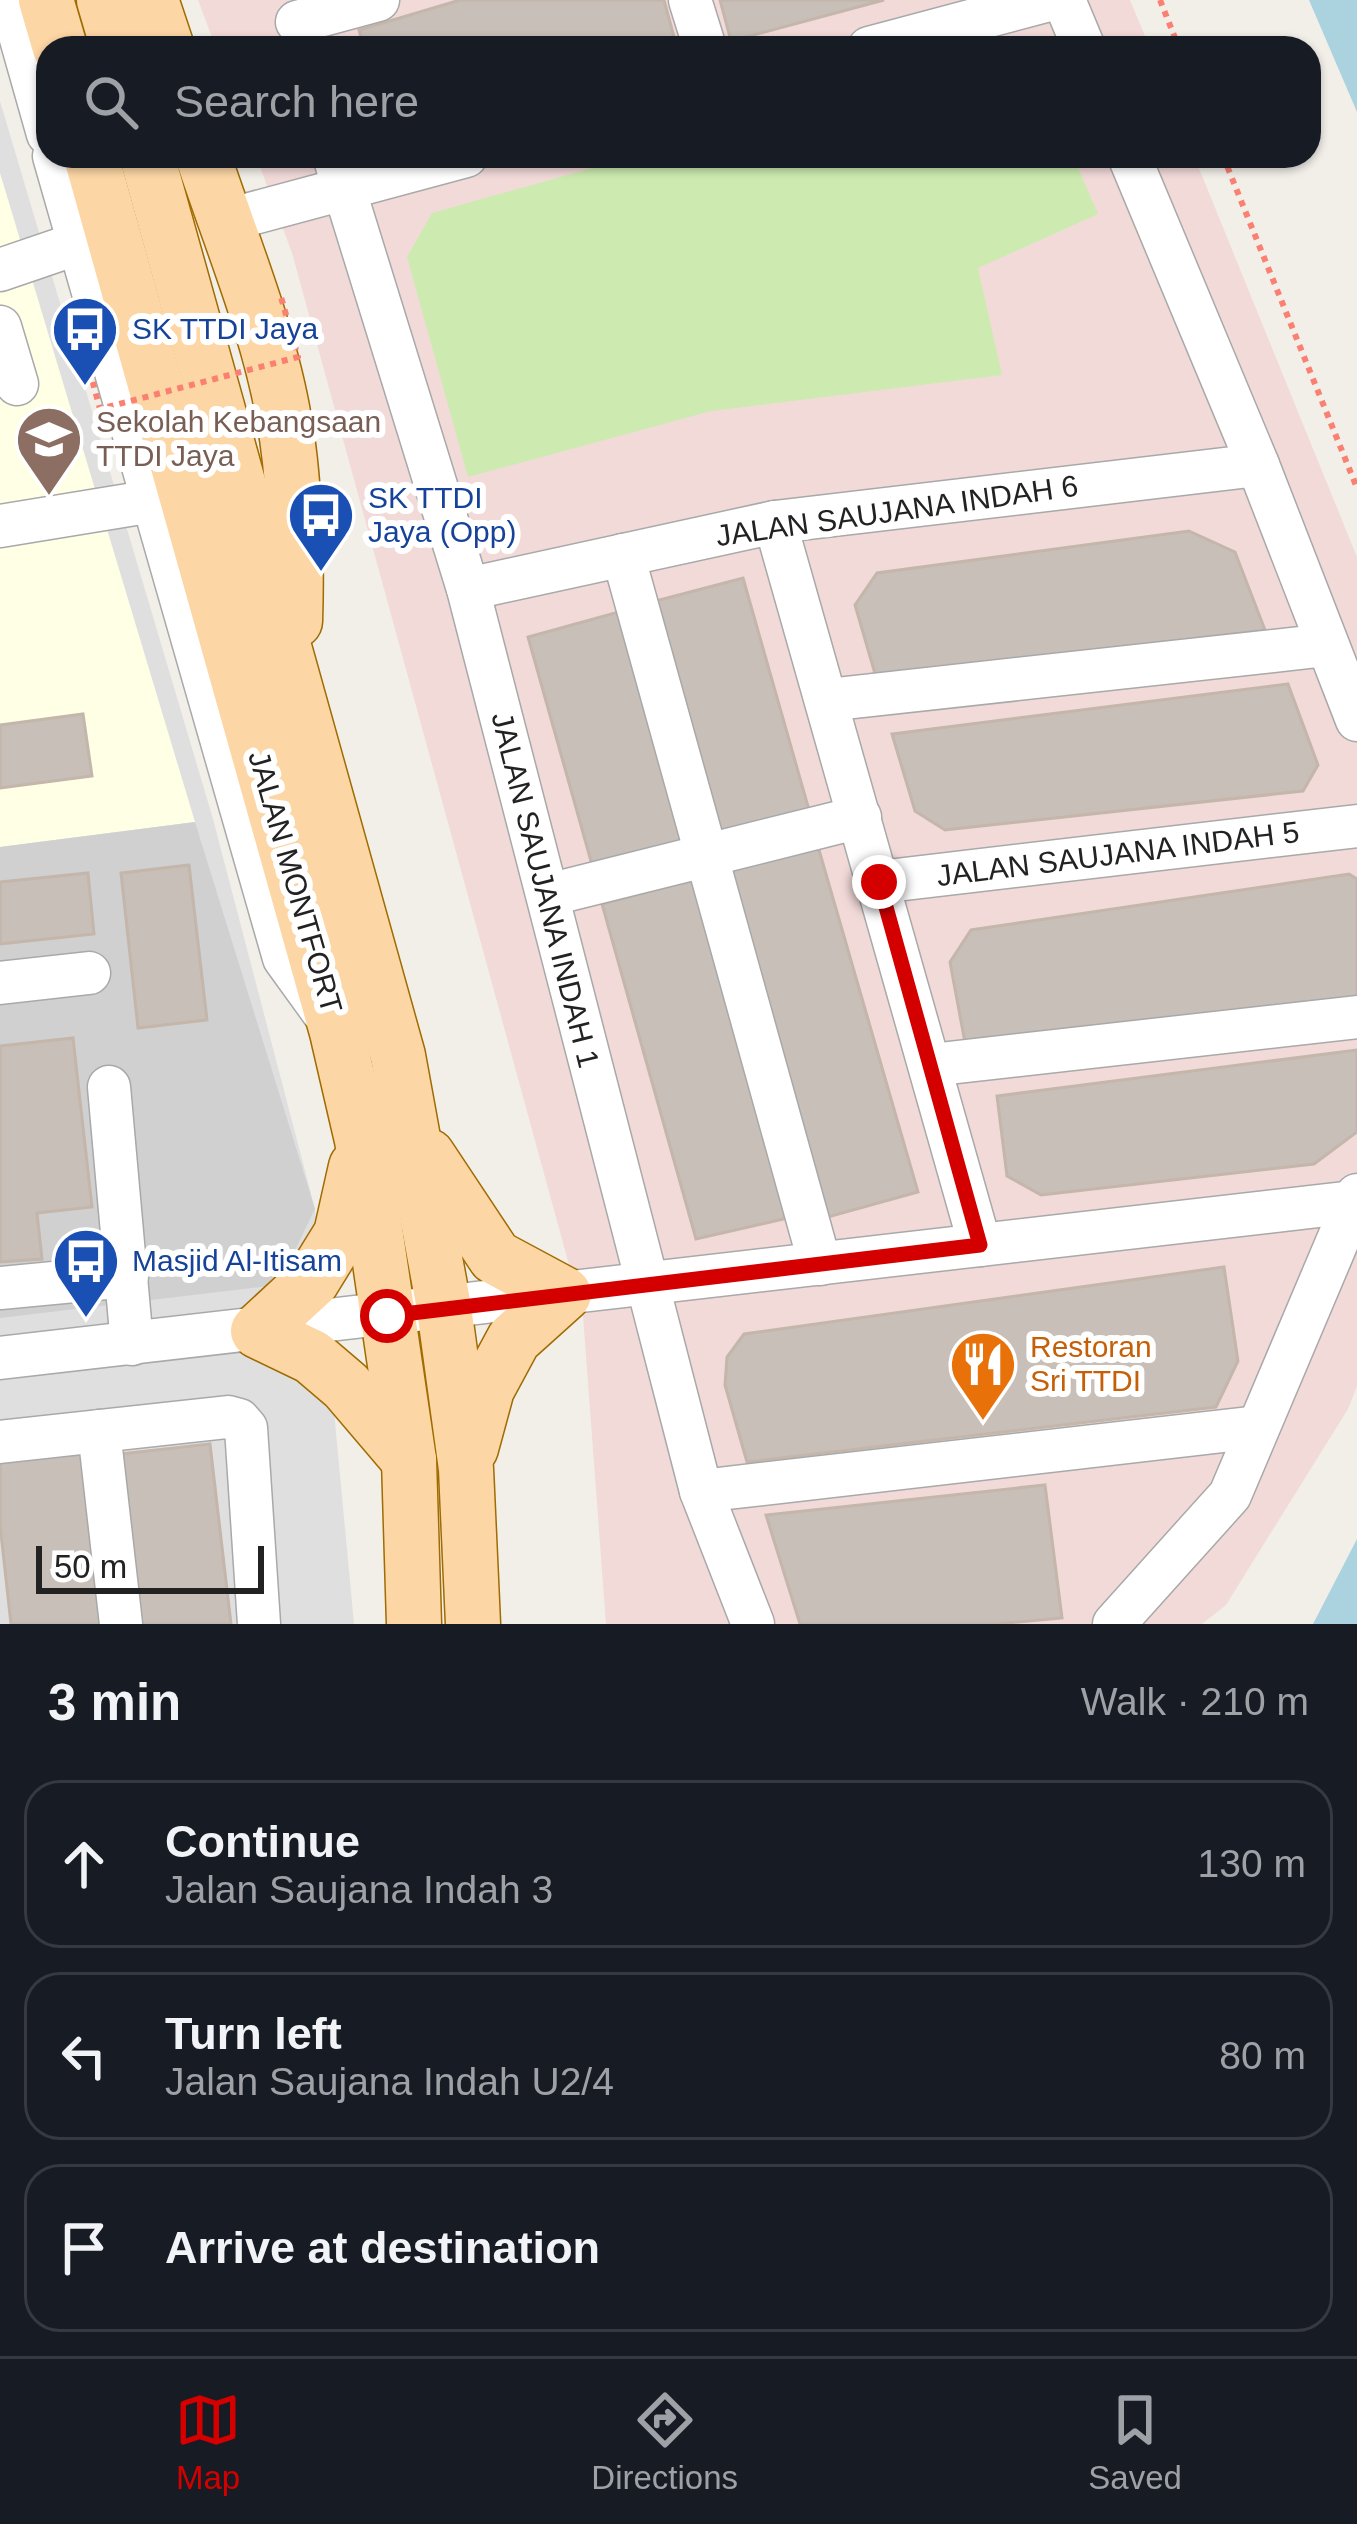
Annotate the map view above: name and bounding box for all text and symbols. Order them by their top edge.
search box [36,36,1321,168]
icon: search [78,69,144,135]
text: Search here [174,76,419,127]
bus stop icon: SK TTDI Jaya [50,294,120,388]
place label: SK TTDI Jaya [132,312,318,345]
school or university icon: Sekolah Kebangsaan TTDI Jaya [14,404,84,498]
place label: Sekolah Kebangsaan TTDI Jaya [96,405,381,472]
street label: JALAN SAUJANA INDAH 6 [714,469,1080,552]
bus stop icon: SK TTDI Jaya (Opp) [286,480,356,574]
place label: SK TTDI Jaya (Opp) [368,481,516,548]
street label: JALAN SAUJANA INDAH 1 [485,709,606,1071]
street label: JALAN MONTFORT [242,747,349,1017]
street label: JALAN SAUJANA INDAH 5 [935,815,1301,892]
route end [852,855,906,909]
bus stop icon: Masjid Al-Itisam [51,1226,121,1320]
place label: Masjid Al-Itisam [132,1244,342,1277]
route start [360,1289,414,1343]
restaurant icon: Restoran Sri TTDI [948,1329,1018,1423]
place label: Restoran Sri TTDI [1030,1330,1152,1397]
scale bar [36,1540,264,1593]
text: 50 m [54,1548,127,1585]
text: 3 min [48,1674,181,1731]
text: Walk · 210 m [1081,1680,1309,1723]
text: Continue [165,1816,360,1867]
icon: ahead [51,1831,117,1897]
text: 130 m [1198,1842,1306,1885]
text: Jalan Saujana Indah 3 [165,1868,553,1911]
text: Turn left [165,2008,342,2059]
icon: left [51,2023,117,2089]
text: 80 m [1219,2034,1306,2077]
text: Jalan Saujana Indah U2/4 [165,2060,614,2103]
icon: arrive [51,2215,117,2281]
text: Arrive at destination [165,2222,600,2273]
tab: Map [175,2387,241,2497]
tab: Directions [591,2387,738,2497]
tab: Saved [1088,2387,1182,2497]

